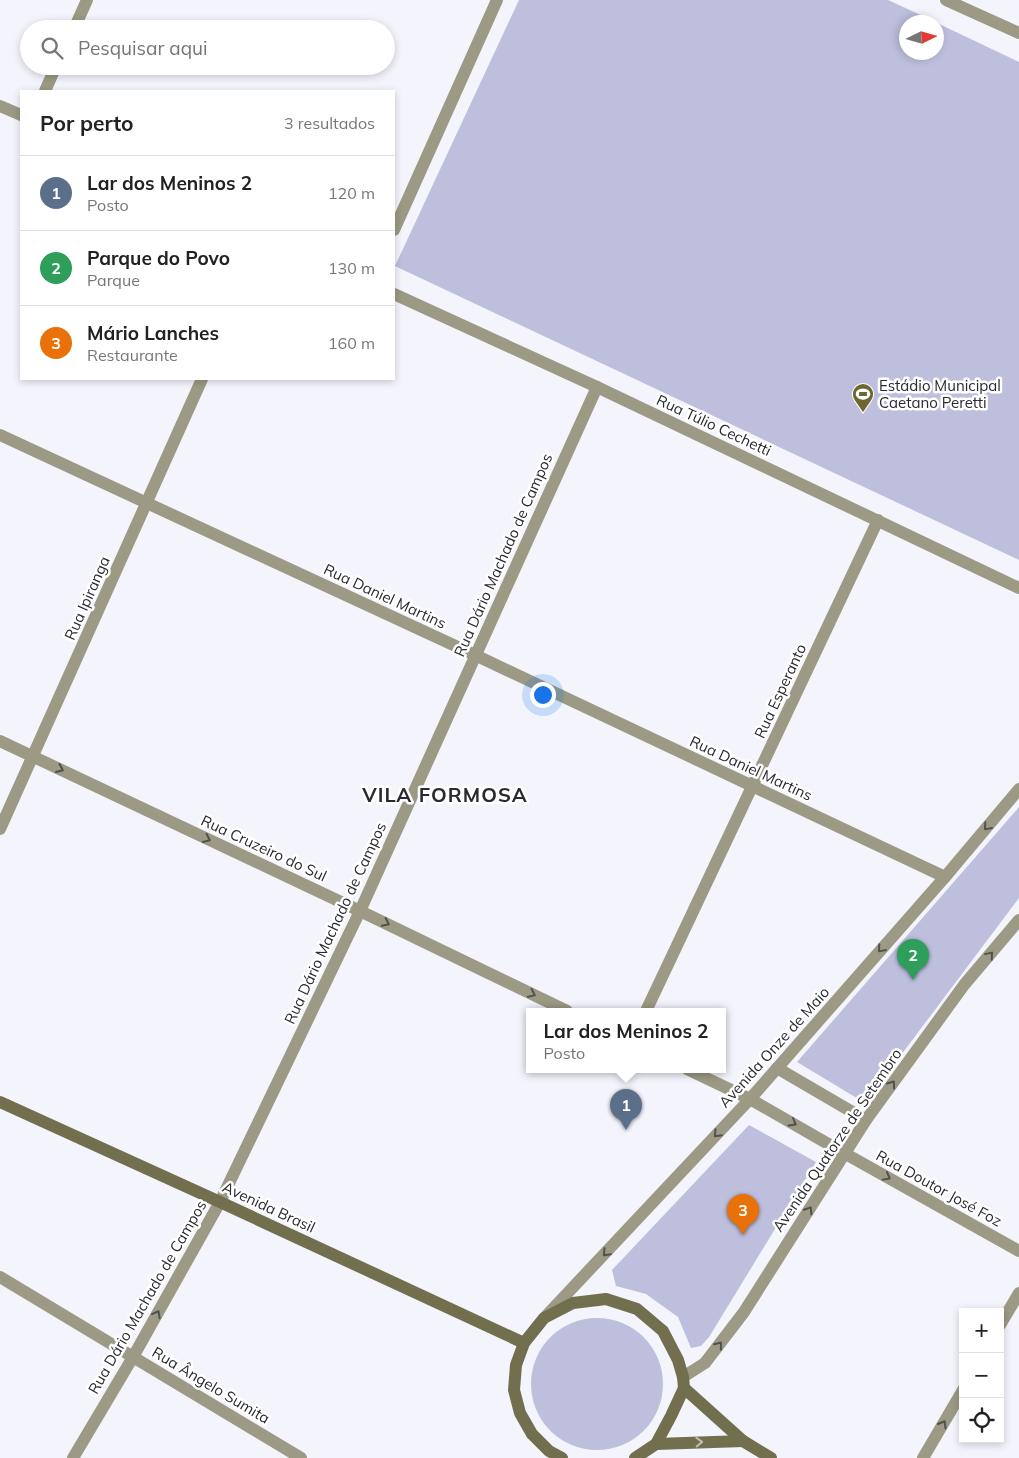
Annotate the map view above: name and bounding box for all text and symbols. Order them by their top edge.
north arrow [899,15,944,60]
search box [20,20,395,75]
icon: search [38,34,66,62]
text: Pesquisar aqui [78,36,208,60]
text: Por perto [40,110,134,136]
text: 3 resultados [284,113,375,133]
text: Lar dos Meninos 2 [87,171,252,195]
text: 1 [51,183,61,203]
text: 120 m [328,183,375,203]
text: Posto [87,195,129,215]
text: Parque do Povo [87,246,230,270]
text: 2 [51,258,61,278]
text: 130 m [328,258,375,278]
text: Parque [87,270,140,290]
text: Mário Lanches [87,321,219,345]
text: 3 [51,333,61,353]
text: 160 m [328,333,375,353]
text: Restaurante [87,345,178,365]
place label: Estádio Municipal Caetano Peretti [879,376,1001,412]
sports icon: Estádio Municipal Caetano Peretti [851,382,875,413]
street label: Rua Túlio Cechetti [654,390,774,460]
street label: Rua Dário Machado de Campos [449,450,557,660]
street label: Rua Ipiranga [60,553,114,643]
street label: Rua Daniel Martins [321,559,449,633]
street label: Rua Esperanto [750,641,810,741]
your location [530,682,556,708]
street label: Rua Daniel Martins [687,731,815,805]
one-way arrow [55,763,64,774]
district label: VILA FORMOSA [361,782,528,807]
street label: Rua Cruzeiro do Sul [198,811,330,885]
street label: Rua Dário Machado de Campos [280,819,390,1027]
one-way arrow [984,821,993,830]
one-way arrow [202,832,211,843]
one-way arrow [380,917,389,927]
pin: 2 [897,939,929,980]
one-way arrow [878,944,887,953]
one-way arrow [984,951,993,960]
street label: Avenida Onze de Maio [715,983,833,1111]
one-way arrow [527,988,536,998]
popup [526,1008,726,1073]
text: Lar dos Meninos 2 [543,1019,709,1043]
text: Posto [543,1043,585,1063]
street label: Avenida Quatorze de Setembro [768,1045,906,1235]
one-way arrow [886,1080,895,1090]
pin: 1 [610,1089,642,1130]
one-way arrow [787,1117,796,1127]
one-way arrow [714,1129,723,1138]
street label: Rua Doutor José Foz [873,1146,1005,1231]
one-way arrow [881,1171,890,1181]
street label: Avenida Brasil [220,1177,318,1237]
pin: 3 [727,1194,759,1235]
street label: Rua Dário Machado de Campos [84,1197,210,1397]
one-way arrow [802,1206,812,1215]
one-way arrow [603,1247,612,1256]
map controls [959,1308,1004,1443]
button: + [959,1308,1004,1353]
one-way arrow [151,1311,161,1320]
street label: Rua Ângelo Sumita [149,1342,273,1428]
one-way arrow [713,1342,721,1351]
button: − [959,1353,1004,1398]
button: locate [959,1398,1004,1443]
one-way arrow [937,1420,947,1429]
one-way arrow [696,1437,704,1447]

